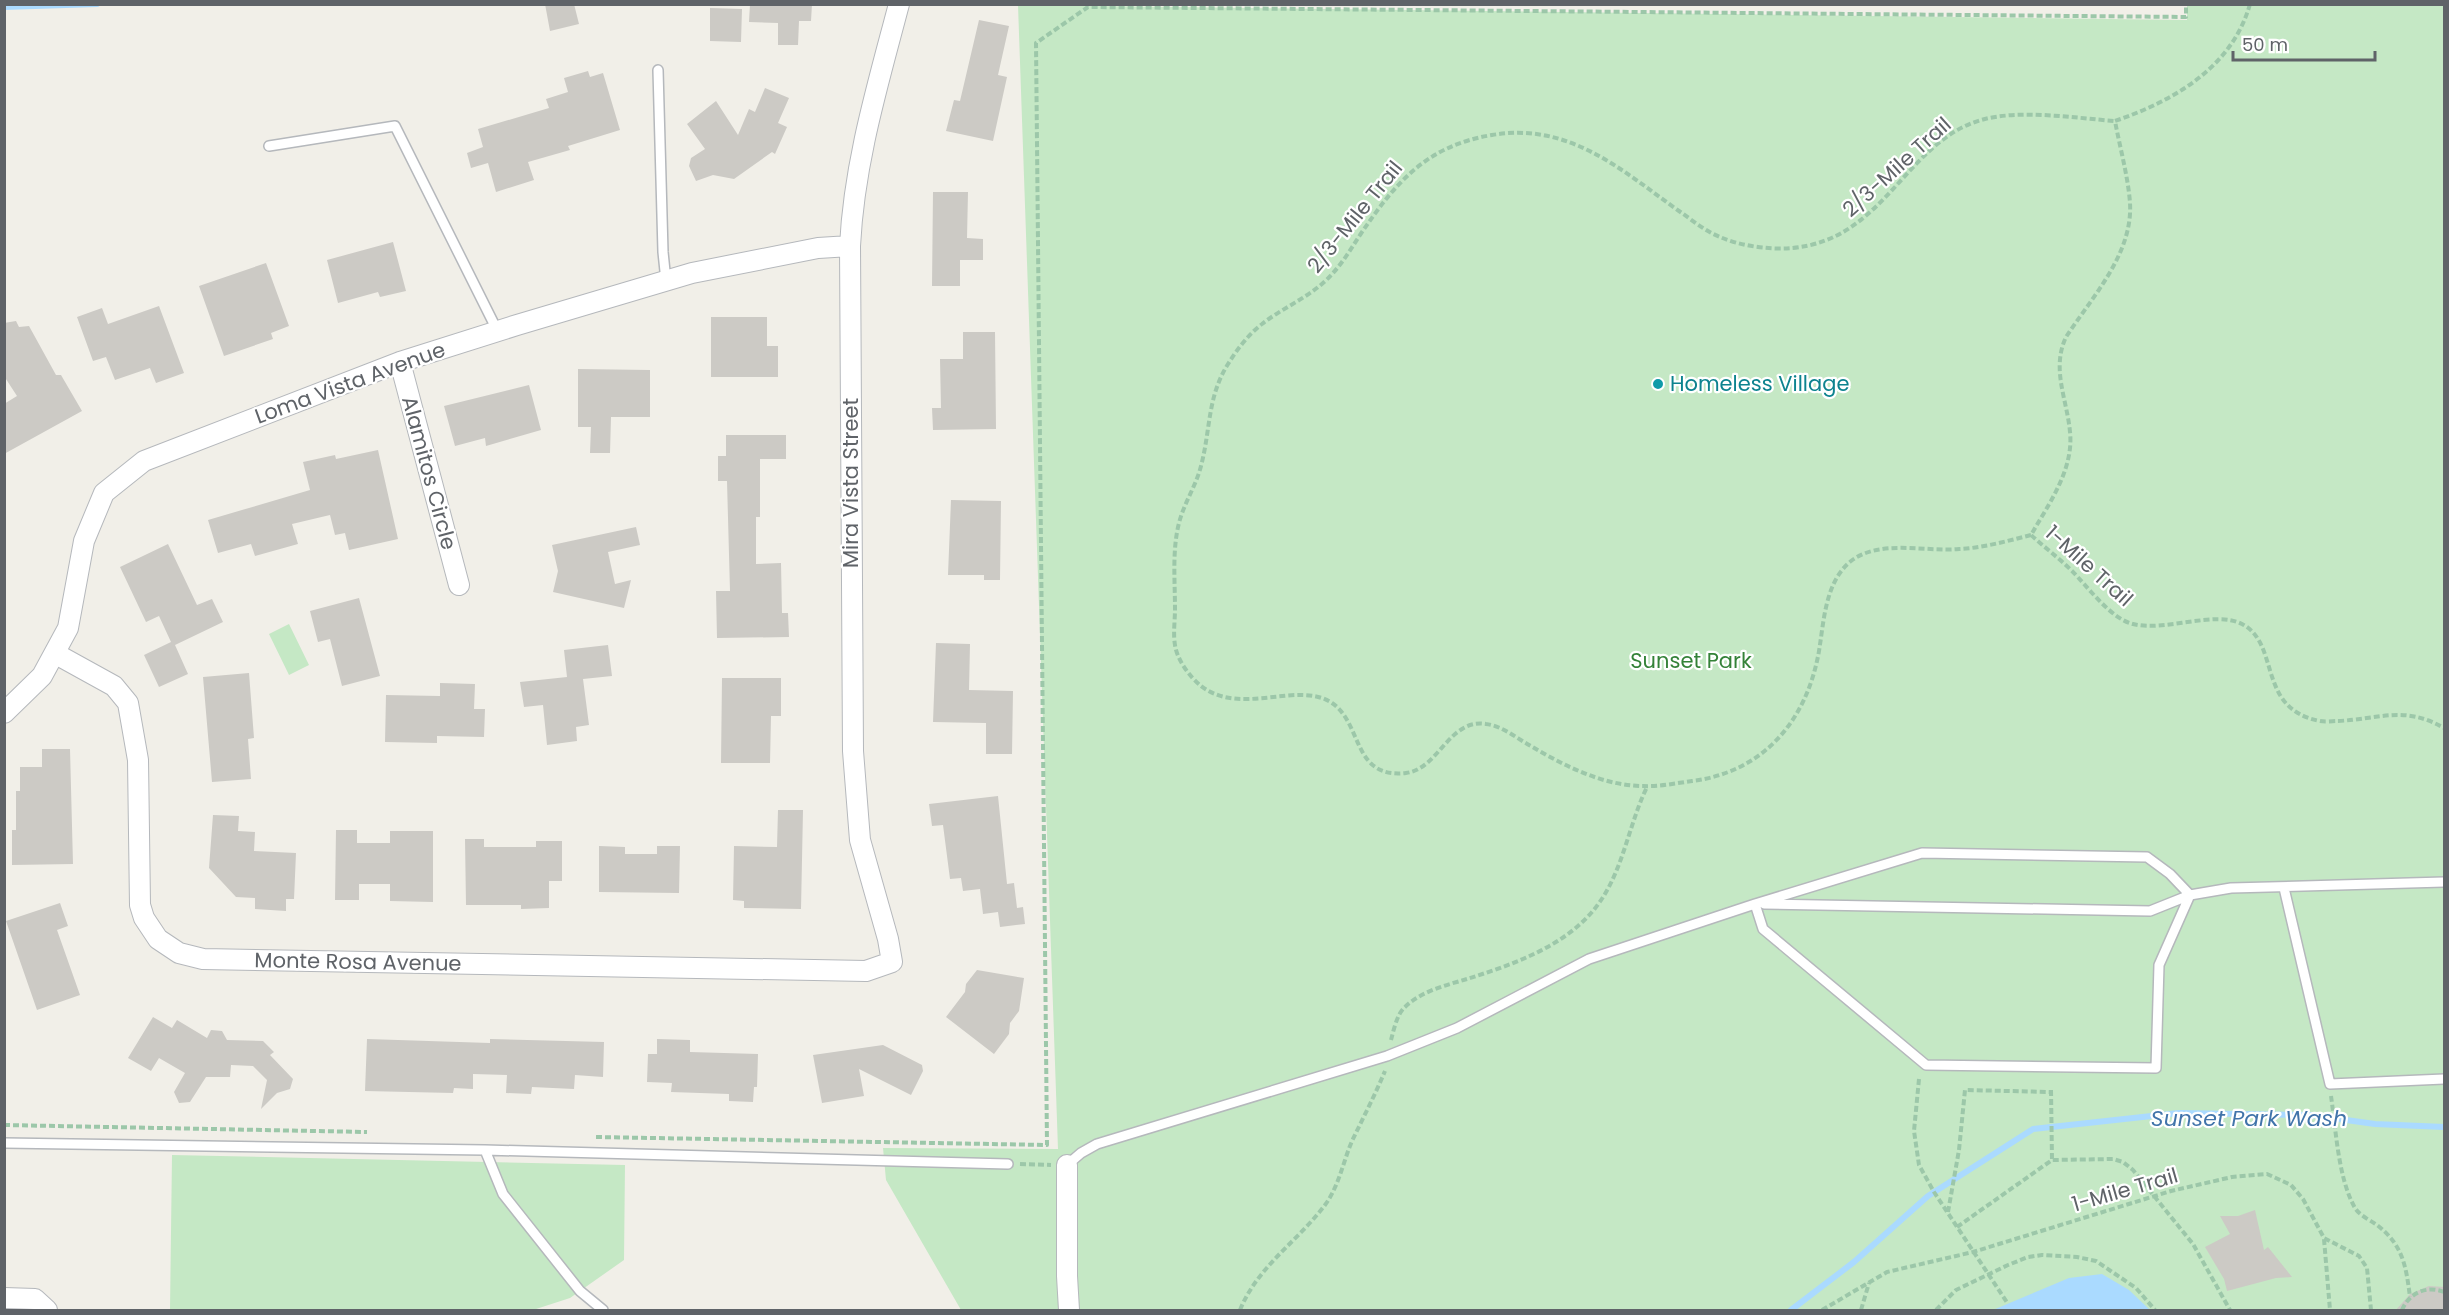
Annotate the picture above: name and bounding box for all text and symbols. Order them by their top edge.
scale bar [2233,24,2376,62]
text: 50 m [2242,32,2288,57]
street label: 2/3-Mile Trail [1836,110,1957,223]
street label: 2/3-Mile Trail [1300,154,1409,279]
street label: Loma Vista Avenue [251,335,449,430]
place label: Homeless Village [1670,369,1849,398]
marker: Homeless Village [1651,377,1665,391]
street label: Alamitos Circle [395,393,464,553]
street label: Mira Vista Street [836,398,865,568]
street label: 1-Mile Trail [2039,518,2140,613]
park label: Sunset Park [1630,646,1752,675]
street label: Monte Rosa Avenue [254,945,462,978]
water label: Sunset Park Wash [2151,1103,2347,1134]
street label: 1-Mile Trail [2068,1161,2181,1218]

